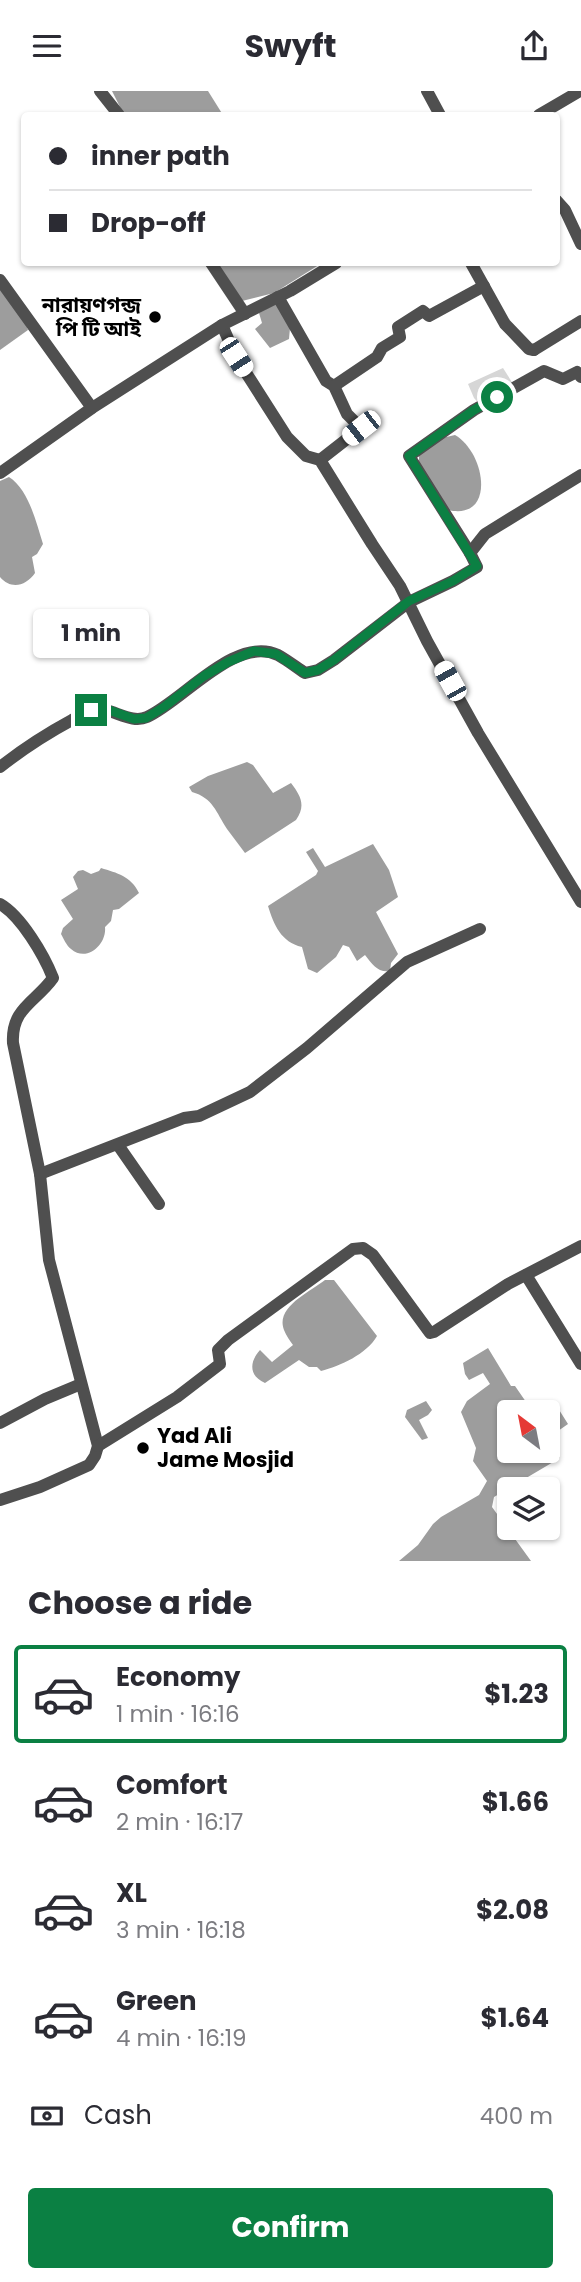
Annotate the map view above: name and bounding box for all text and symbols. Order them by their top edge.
text: Swyft [244,23,337,68]
icon: menu [28,27,66,65]
icon: share [515,27,553,65]
text: inner path [91,138,230,174]
text: Drop-off [91,205,206,241]
place label: নারায়ণগন্জ পি টি আই [41,290,141,343]
marker: নারায়ণগন্জ পি টি আই [147,309,163,325]
car [216,334,257,380]
route start [481,381,513,413]
car [338,407,385,449]
callout: 1 min [33,609,149,657]
text: 1 min [61,617,121,649]
car [431,658,470,704]
route end [75,694,107,726]
north arrow [497,1400,560,1463]
map controls [497,1400,560,1540]
place label: Yad Ali Jame Mosjid [157,1421,294,1474]
marker: Yad Ali Jame Mosjid [135,1440,151,1456]
button: layers [497,1477,560,1540]
text: Choose a ride [28,1580,252,1625]
text: Economy [116,1659,240,1695]
icon: car [32,1663,95,1726]
text: $1.23 [484,1676,549,1712]
text: 1 min · 16:16 [116,1698,240,1730]
text: Comfort [116,1767,228,1803]
icon: car [32,1771,95,1834]
text: $1.66 [482,1784,549,1820]
text: 2 min · 16:17 [116,1806,243,1838]
text: XL [116,1875,147,1911]
icon: car [32,1879,95,1942]
text: $2.08 [476,1892,549,1928]
text: 3 min · 16:18 [116,1914,246,1946]
text: Green [116,1983,197,2019]
icon: car [32,1987,95,2050]
text: $1.64 [481,2000,549,2036]
text: 4 min · 16:19 [116,2022,247,2054]
icon: cash [28,2097,66,2135]
text: Cash [84,2097,152,2133]
text: 400 m [480,2100,553,2132]
button: Confirm [28,2188,553,2268]

